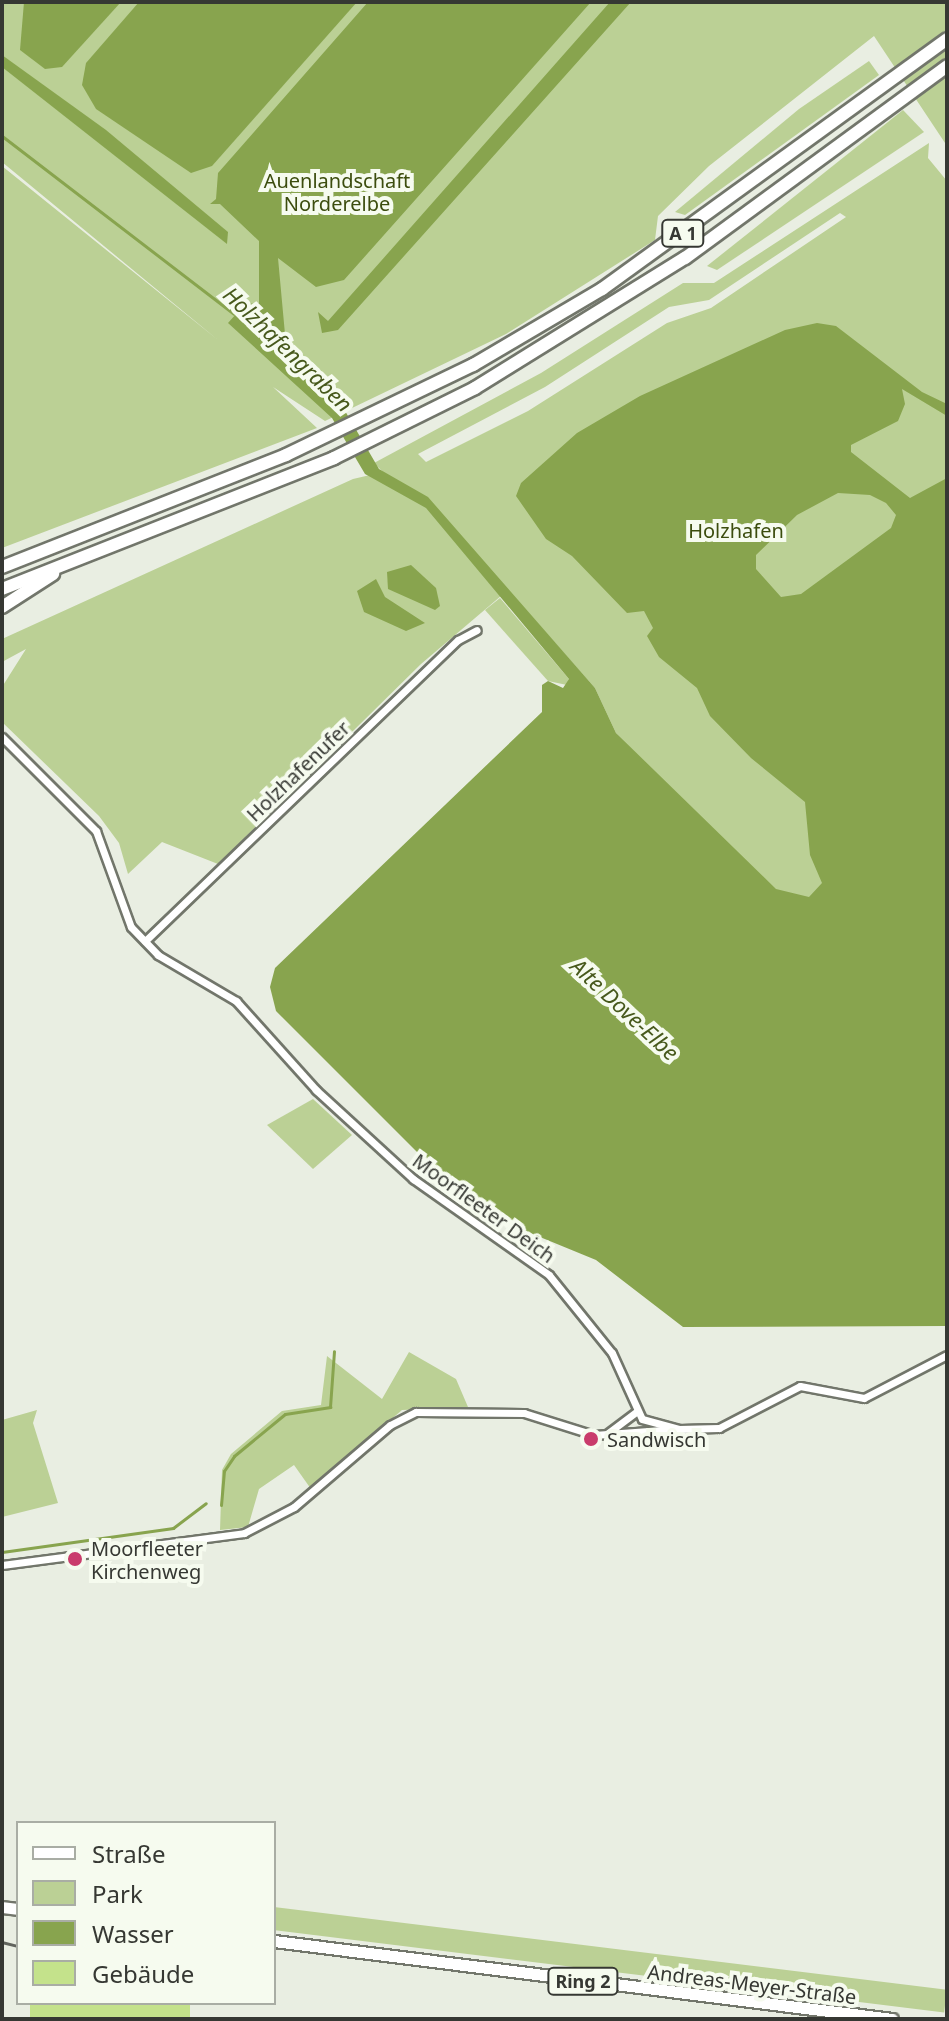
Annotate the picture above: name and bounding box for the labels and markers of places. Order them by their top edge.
place label: Sandwisch [607,1427,706,1451]
marker: Sandwisch [582,1430,600,1448]
place label: Moorfleeter Kirchenweg [91,1536,203,1583]
marker: Moorfleeter Kirchenweg [66,1550,84,1568]

